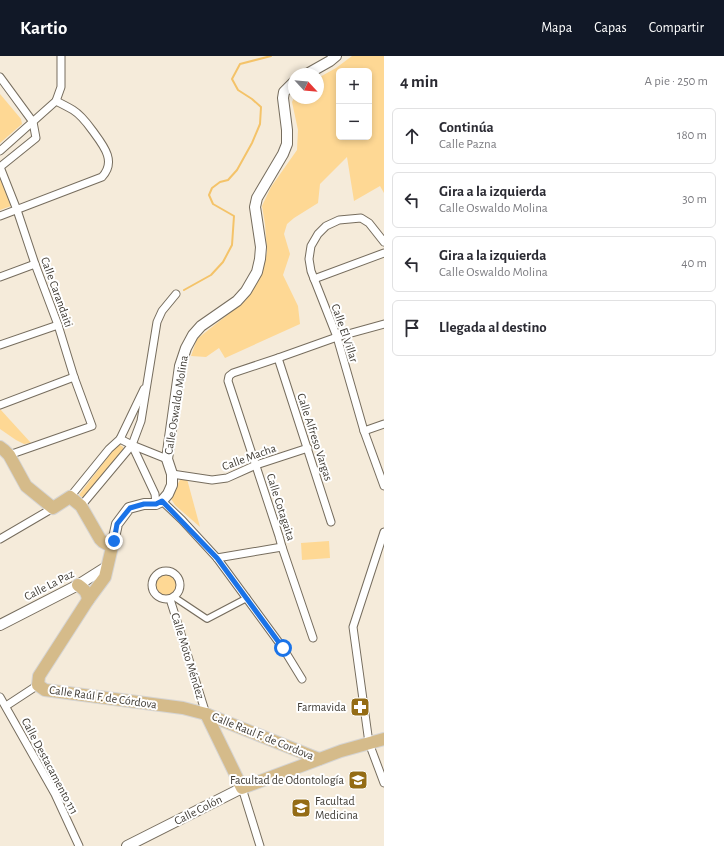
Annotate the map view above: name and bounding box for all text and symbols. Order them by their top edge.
text: Kartio [20,19,67,38]
text: Mapa [541,21,572,35]
text: Capas [594,21,627,35]
text: Compartir [649,21,704,35]
north arrow [288,68,324,104]
map controls [336,68,372,140]
button: + [336,68,372,104]
text: 4 min [400,73,438,90]
text: A pie · 250 m [645,75,708,88]
button: − [336,104,372,140]
text: Continúa [439,120,494,135]
icon: ahead [401,125,423,147]
text: 180 m [677,129,707,142]
text: Calle Pazna [439,138,497,151]
text: Gira a la izquierda [439,184,546,199]
icon: left [401,189,423,211]
text: 30 m [682,193,707,206]
text: Calle Oswaldo Molina [439,202,548,215]
text: Gira a la izquierda [439,248,546,263]
icon: left [401,253,423,275]
street label: Calle Carandaiti [39,255,75,329]
text: 40 m [681,257,707,270]
text: Calle Oswaldo Molina [439,266,548,279]
street label: Calle El Villar [329,302,361,364]
icon: arrive [401,317,423,339]
text: Llegada al destino [439,320,547,335]
street label: Calle Oswaldo Molina [162,354,190,456]
street label: Calle Alfreso Vargas [295,392,335,482]
street label: Calle Macha [220,442,278,472]
street label: Calle Cotagaita [264,472,298,543]
route end [105,532,123,550]
street label: Calle La Paz [22,567,76,603]
street label: Calle Moto Méndez [169,611,207,701]
route start [274,639,292,657]
street label: Calle Raúl F. de Córdova [48,683,158,711]
pharmacy icon: Farmavida [349,696,371,718]
place label: Farmavida [297,701,346,713]
street label: Calle Raul F. de Cordova [210,710,316,762]
street label: Calle Destacamento 111 [19,716,81,816]
school or university icon: Facultad de Odontología [347,769,369,791]
place label: Facultad de Odontología [230,774,344,786]
street label: Calle Colón [172,793,224,827]
place label: Facultad Medicina [315,795,359,821]
school or university icon: Facultad Medicina [290,797,312,819]

